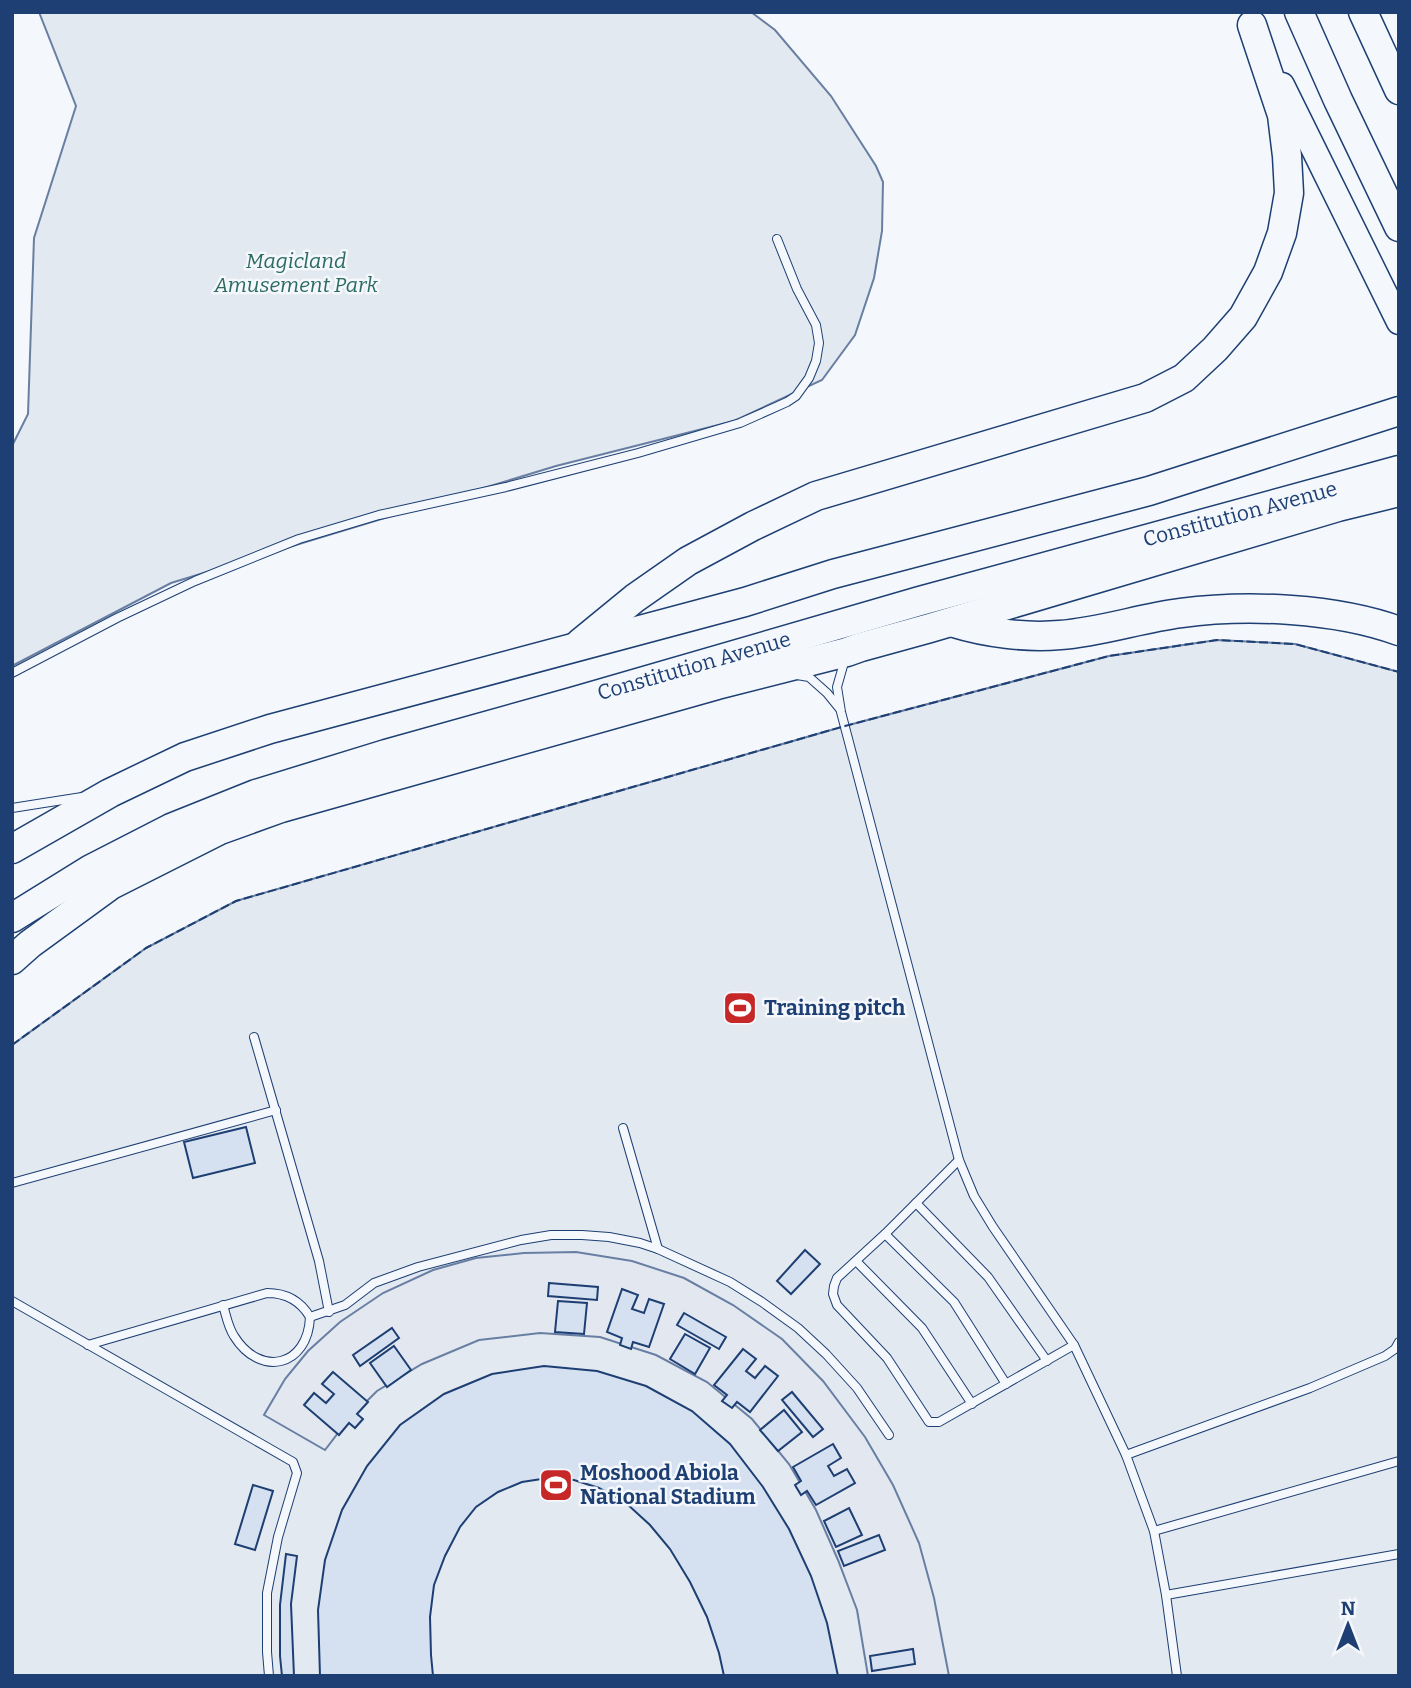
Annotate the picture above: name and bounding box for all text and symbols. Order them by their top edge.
park label: Magicland Amusement Park [213,248,378,298]
street label: Constitution Avenue [1140,476,1340,552]
street label: Constitution Avenue [594,626,794,706]
sports icon: Training pitch [721,989,759,1027]
place label: Training pitch [764,995,906,1021]
place label: Moshood Abiola National Stadium [580,1460,755,1510]
sports icon: Moshood Abiola National Stadium [537,1466,575,1504]
north arrow [1313,1590,1383,1660]
text: N [1341,1597,1356,1620]

